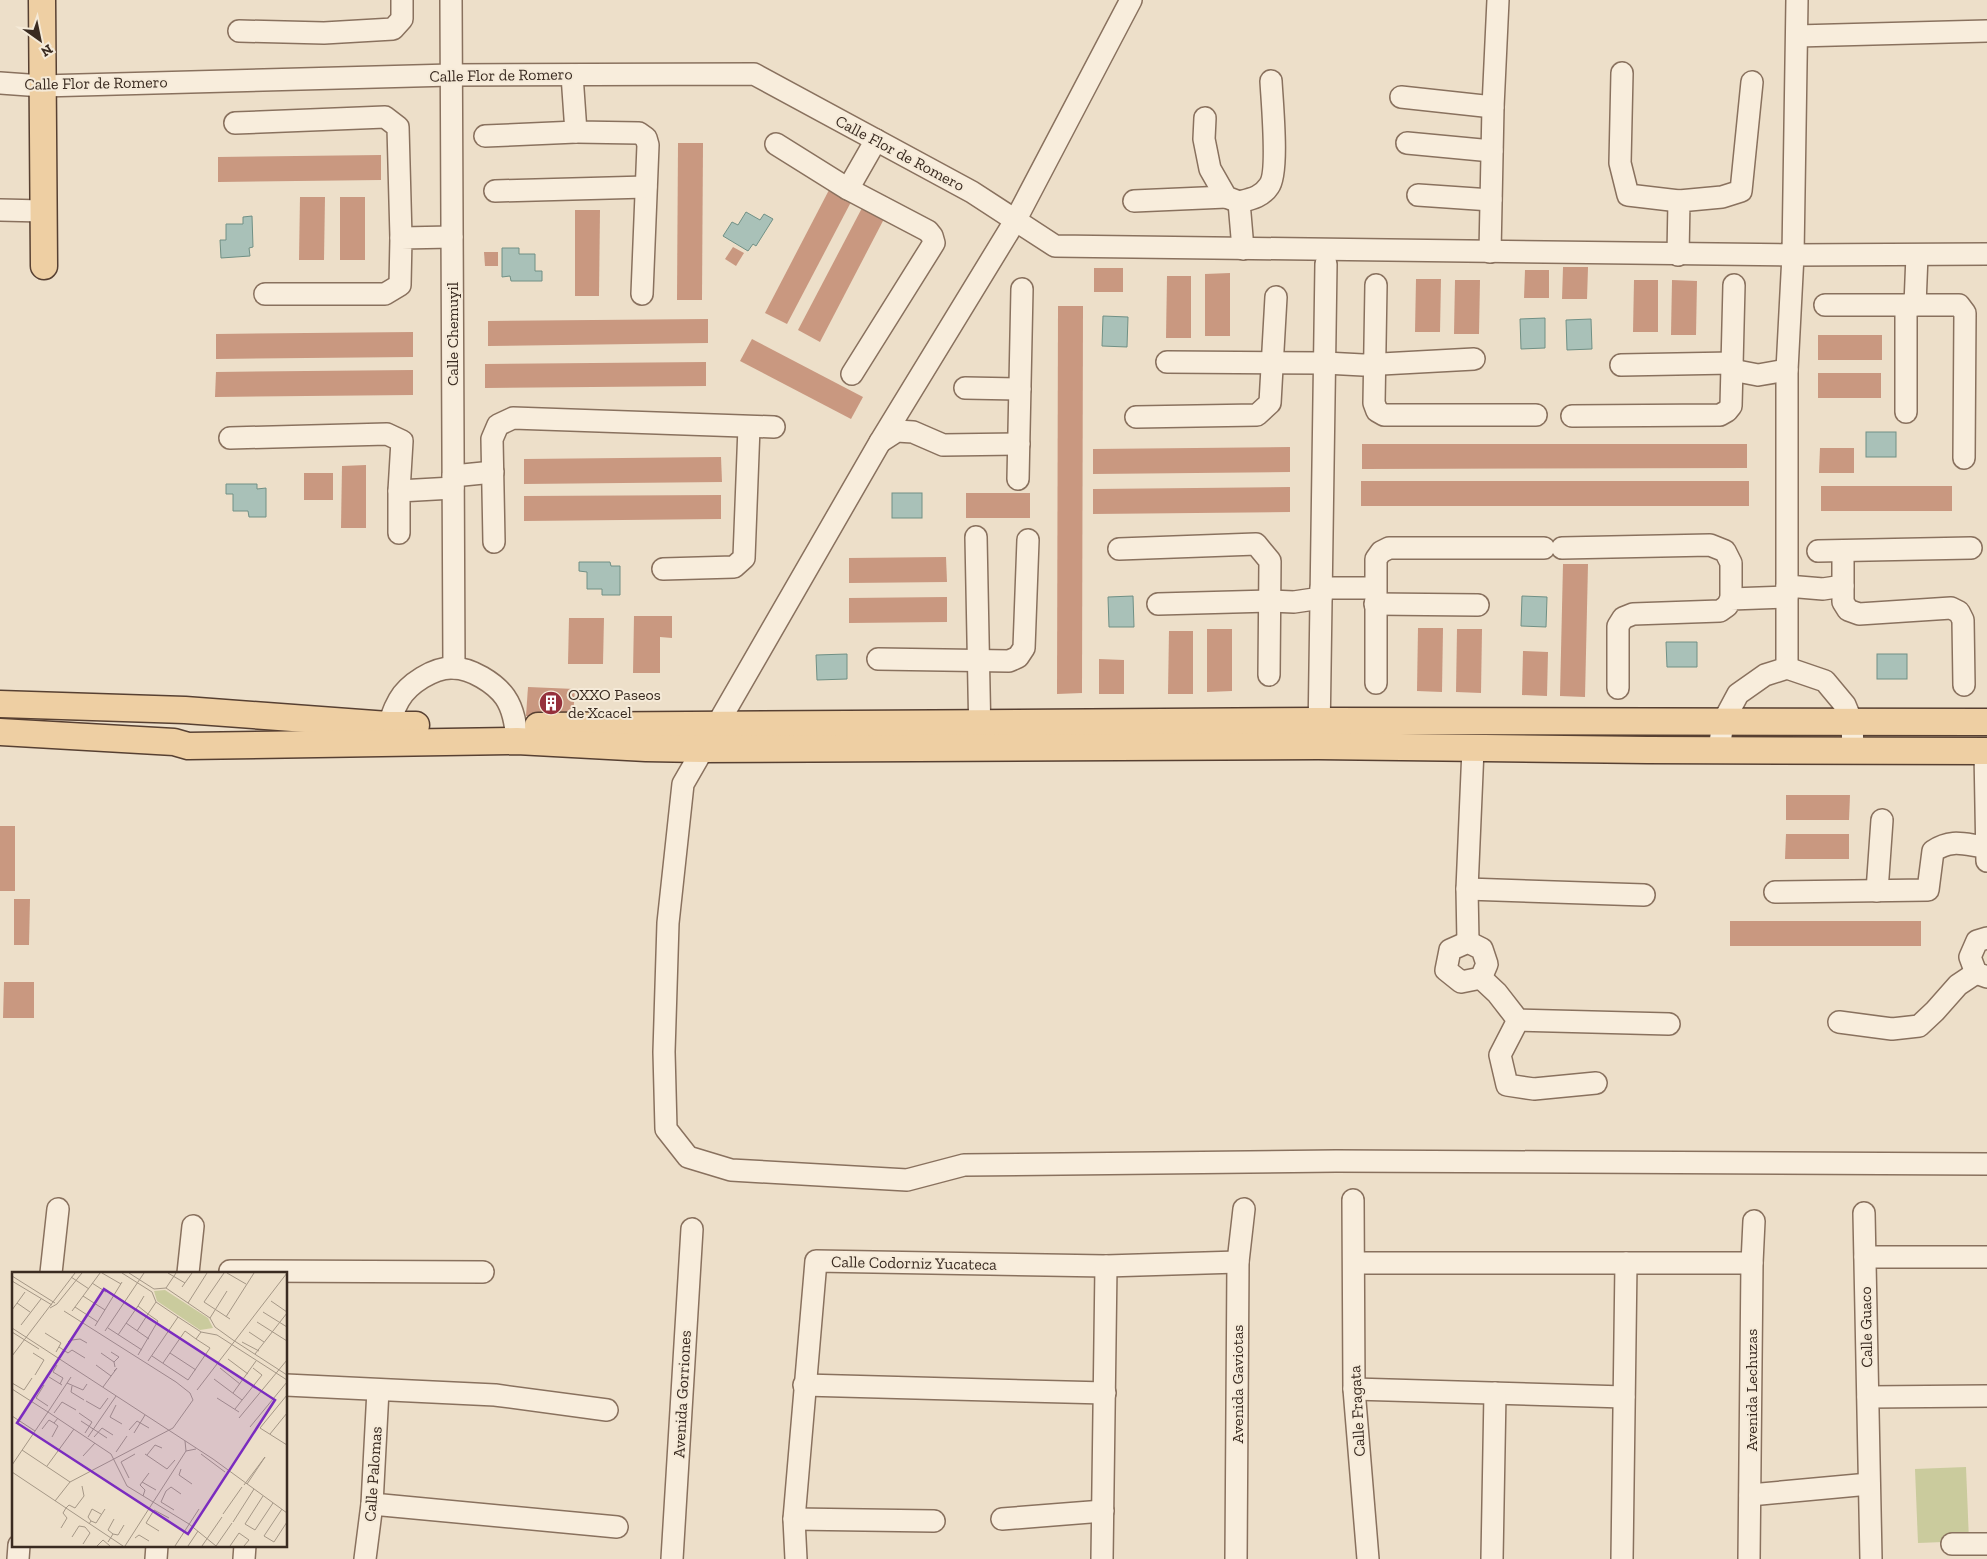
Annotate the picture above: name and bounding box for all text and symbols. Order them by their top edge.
north arrow [15,15,65,65]
text: N [37,40,56,61]
street label: Calle Flor de Romero [429,64,573,86]
street label: Calle Flor de Romero [24,72,168,94]
street label: Calle Flor de Romero [832,111,968,195]
street label: Calle Chemuyil [443,282,462,386]
place label: OXXO Paseos de Xcacel [568,685,661,722]
building icon: OXXO Paseos de Xcacel [538,690,564,716]
street label: Calle Codorniz Yucateca [831,1252,997,1274]
inset map [12,1272,288,1546]
street label: Calle Guaco [1856,1286,1876,1368]
street label: Avenida Gaviotas [1228,1325,1247,1443]
street label: Avenida Lechuzas [1742,1329,1761,1451]
street label: Avenida Gorriones [669,1330,695,1458]
street label: Calle Fragata [1345,1365,1369,1457]
street label: Calle Palomas [360,1426,386,1522]

